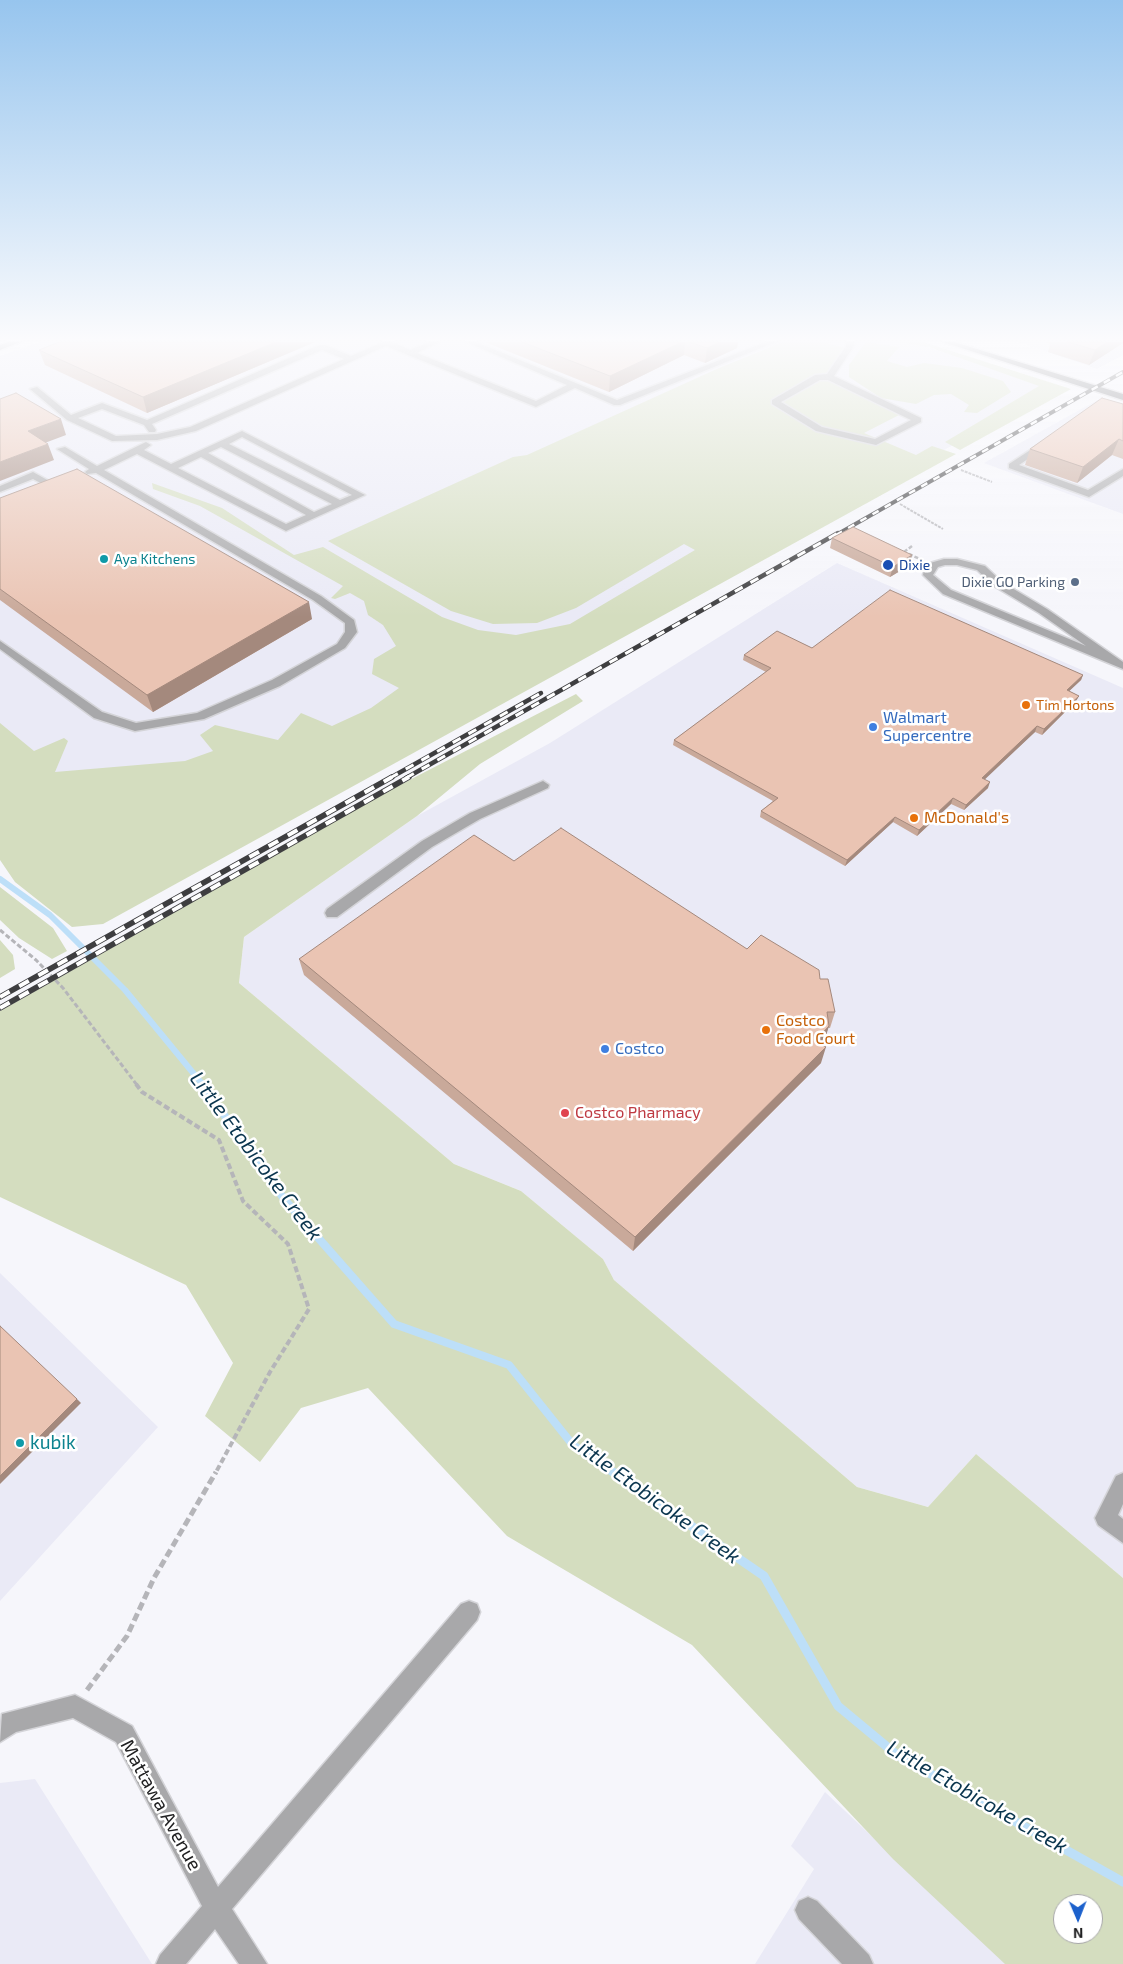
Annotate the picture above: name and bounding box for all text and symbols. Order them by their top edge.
place label: Aya Kitchens [114,551,195,567]
marker: Aya Kitchens [98,553,110,565]
place label: Dixie [899,557,930,573]
marker: Dixie [881,558,895,572]
place label: Dixie GO Parking [961,574,1065,590]
marker: Dixie GO Parking [1069,576,1081,588]
place label: Tim Hortons [1036,697,1114,713]
marker: Tim Hortons [1020,699,1032,711]
place label: Walmart Supercentre [883,708,972,746]
marker: Walmart Supercentre [867,721,879,733]
place label: McDonald's [924,808,1009,828]
marker: McDonald's [908,812,920,824]
place label: Costco Food Court [776,1011,855,1049]
marker: Costco Food Court [760,1024,772,1036]
place label: Costco [615,1039,664,1059]
marker: Costco [599,1043,611,1055]
water label: Little Etobicoke Creek [184,1067,328,1245]
place label: Costco Pharmacy [575,1103,701,1123]
marker: Costco Pharmacy [559,1107,571,1119]
water label: Little Etobicoke Creek [565,1429,745,1569]
place label: kubik [30,1432,76,1454]
marker: kubik [14,1437,26,1449]
water label: Little Etobicoke Creek [882,1735,1072,1859]
street label: Mattawa Avenue [116,1736,206,1874]
north arrow [1053,1894,1103,1944]
text: N [1073,1925,1083,1942]

